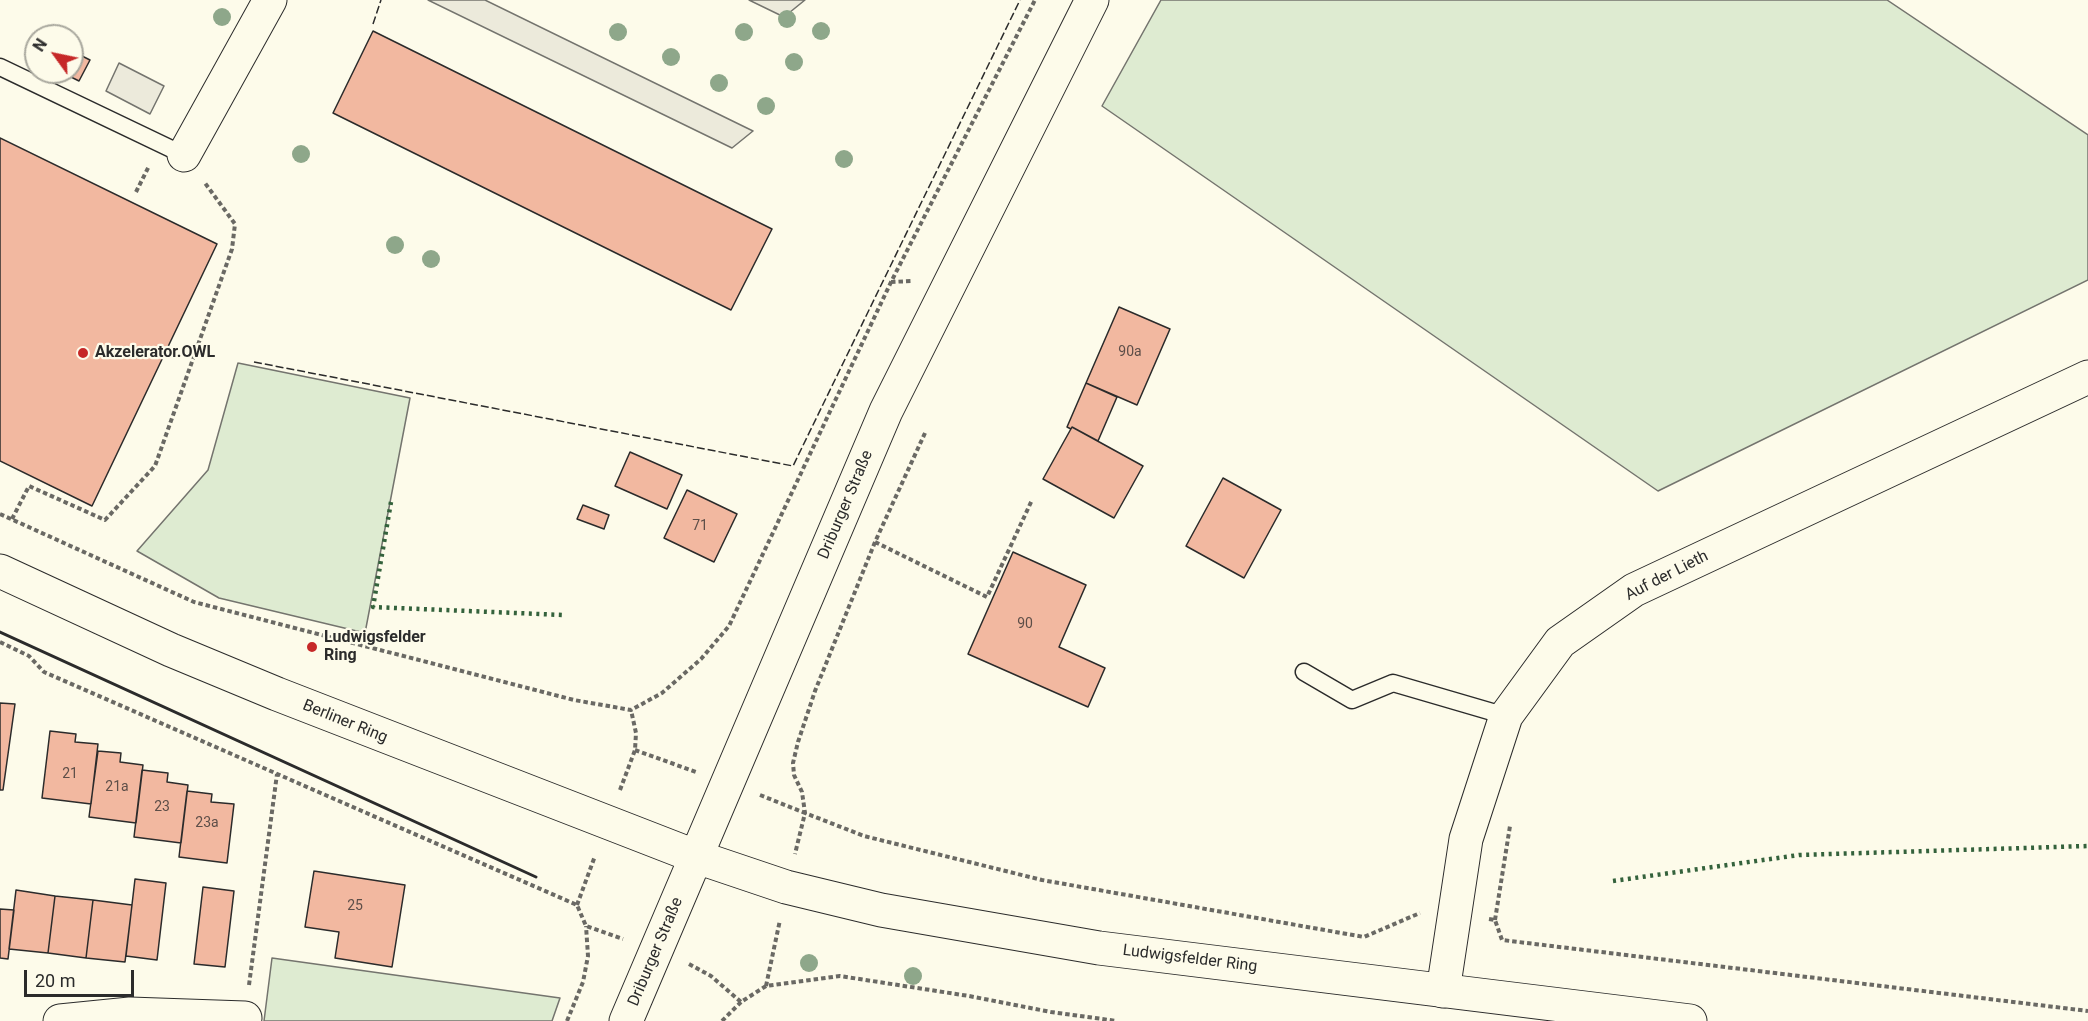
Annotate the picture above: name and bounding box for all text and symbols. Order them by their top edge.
north arrow [24,24,84,84]
text: N [29,35,51,55]
place label: Akzelerator.OWL [95,343,215,363]
house number: 90a [1118,344,1142,360]
marker: Akzelerator.OWL [76,346,90,360]
street label: Driburger Straße [814,448,878,562]
house number: 71 [692,518,708,534]
street label: Auf der Lieth [1622,547,1712,605]
house number: 90 [1017,616,1033,632]
place label: Ludwigsfelder Ring [324,628,426,666]
marker: Ludwigsfelder Ring [305,640,319,654]
street label: Berliner Ring [300,696,390,748]
house number: 21 [62,766,78,782]
house number: 21a [105,779,129,795]
house number: 23 [154,799,170,815]
house number: 23a [195,815,219,831]
street label: Driburger Straße [624,895,688,1009]
house number: 25 [347,898,363,914]
street label: Ludwigsfelder Ring [1122,941,1258,977]
scale bar [27,958,136,996]
text: 20 m [35,970,75,991]

